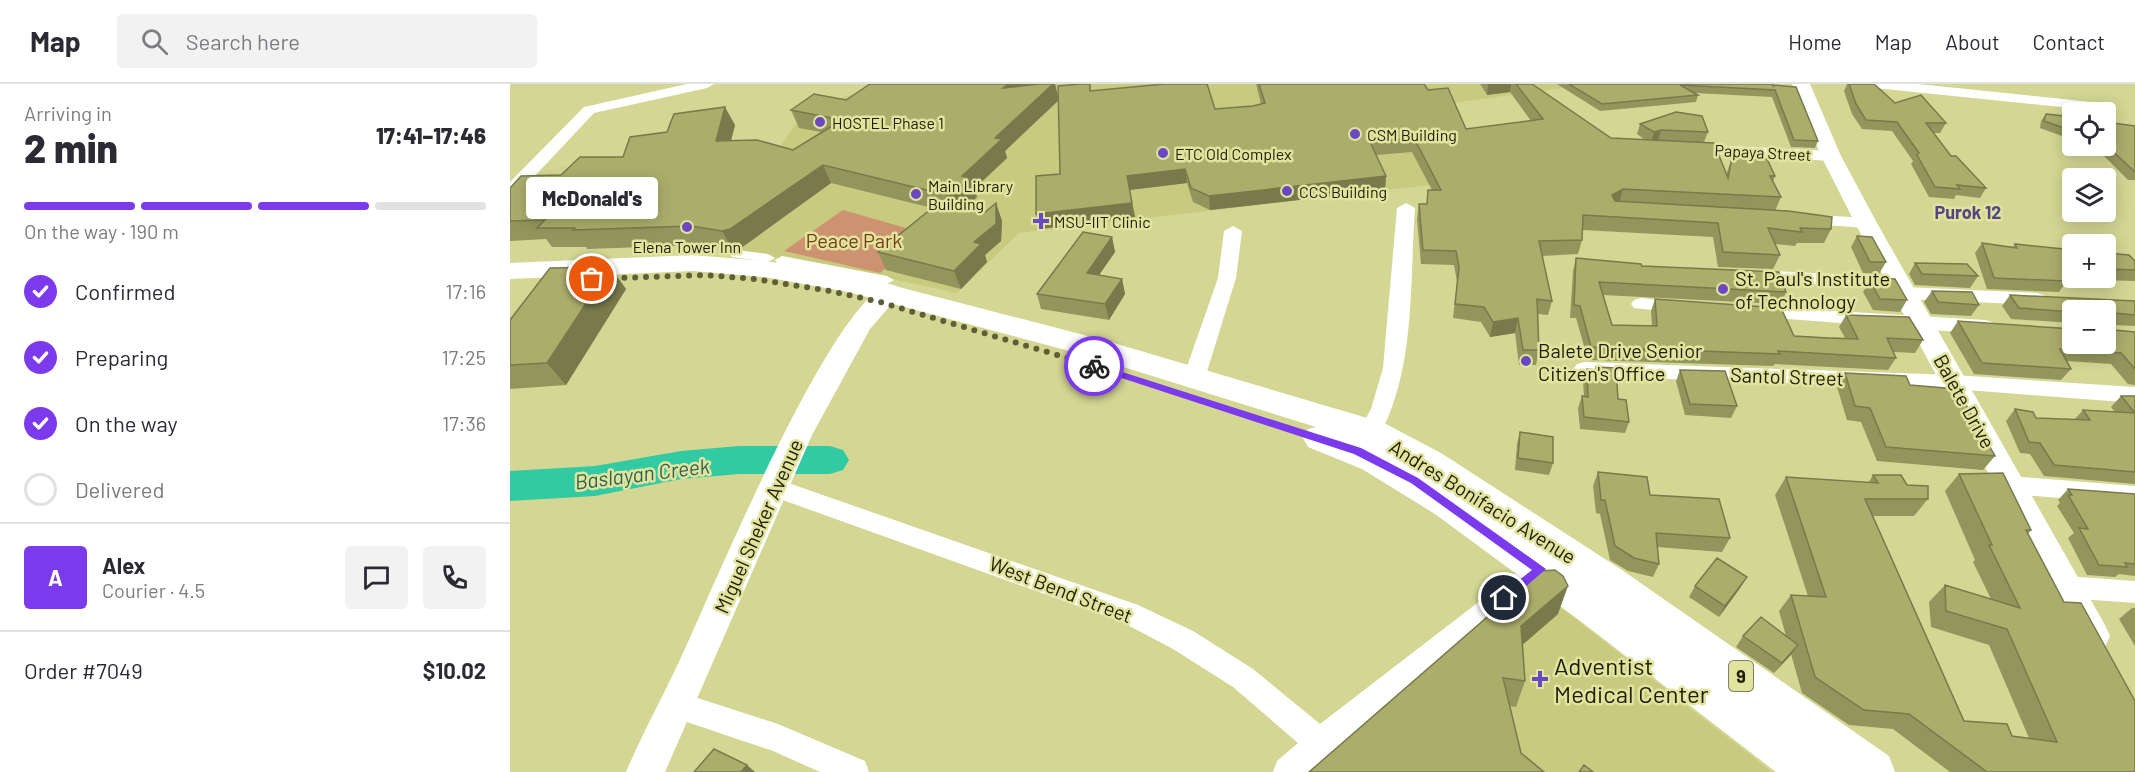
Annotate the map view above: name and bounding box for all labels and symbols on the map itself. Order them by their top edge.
place label: HOSTEL Phase 1 [832,113,944,132]
marker: HOSTEL Phase 1 [813,115,827,129]
place label: CSM Building [1367,125,1457,144]
marker: CSM Building [1348,127,1362,141]
street label: Papaya Street [1714,140,1812,164]
place label: ETC Old Complex [1175,144,1292,163]
marker: ETC Old Complex [1156,146,1170,160]
place label: Main Library Building [928,176,1014,213]
callout: McDonald's [526,177,658,219]
place label: CCS Building [1299,182,1387,201]
marker: CCS Building [1280,184,1294,198]
marker: Main Library Building [909,187,923,201]
district label: Purok 12 [1935,201,2001,223]
marker: MSU-IIT Clinic [1032,212,1050,230]
place label: MSU-IIT Clinic [1054,212,1151,231]
marker: Elena Tower Inn [680,220,694,234]
park label: Peace Park [806,228,902,252]
place label: Elena Tower Inn [633,237,741,256]
pin [566,253,617,304]
place label: St. Paul's Institute of Technology [1735,266,1890,313]
marker: St. Paul's Institute of Technology [1716,282,1730,296]
courier [1064,336,1124,396]
place label: Balete Drive Senior Citizen's Office [1538,338,1702,385]
street label: Balete Drive [1929,350,2001,452]
marker: Balete Drive Senior Citizen's Office [1519,354,1533,368]
street label: Santol Street [1730,362,1844,390]
street label: Andres Bonifacio Avenue [1385,434,1581,568]
street label: Miguel Sheker Avenue [709,435,807,617]
water label: Baslayan Creek [573,452,712,494]
street label: West Bend Street [986,551,1136,627]
pin [1478,572,1529,623]
place label: Adventist Medical Center [1554,651,1709,708]
road number: 9 [1729,661,1753,691]
marker: Adventist Medical Center [1531,670,1549,688]

